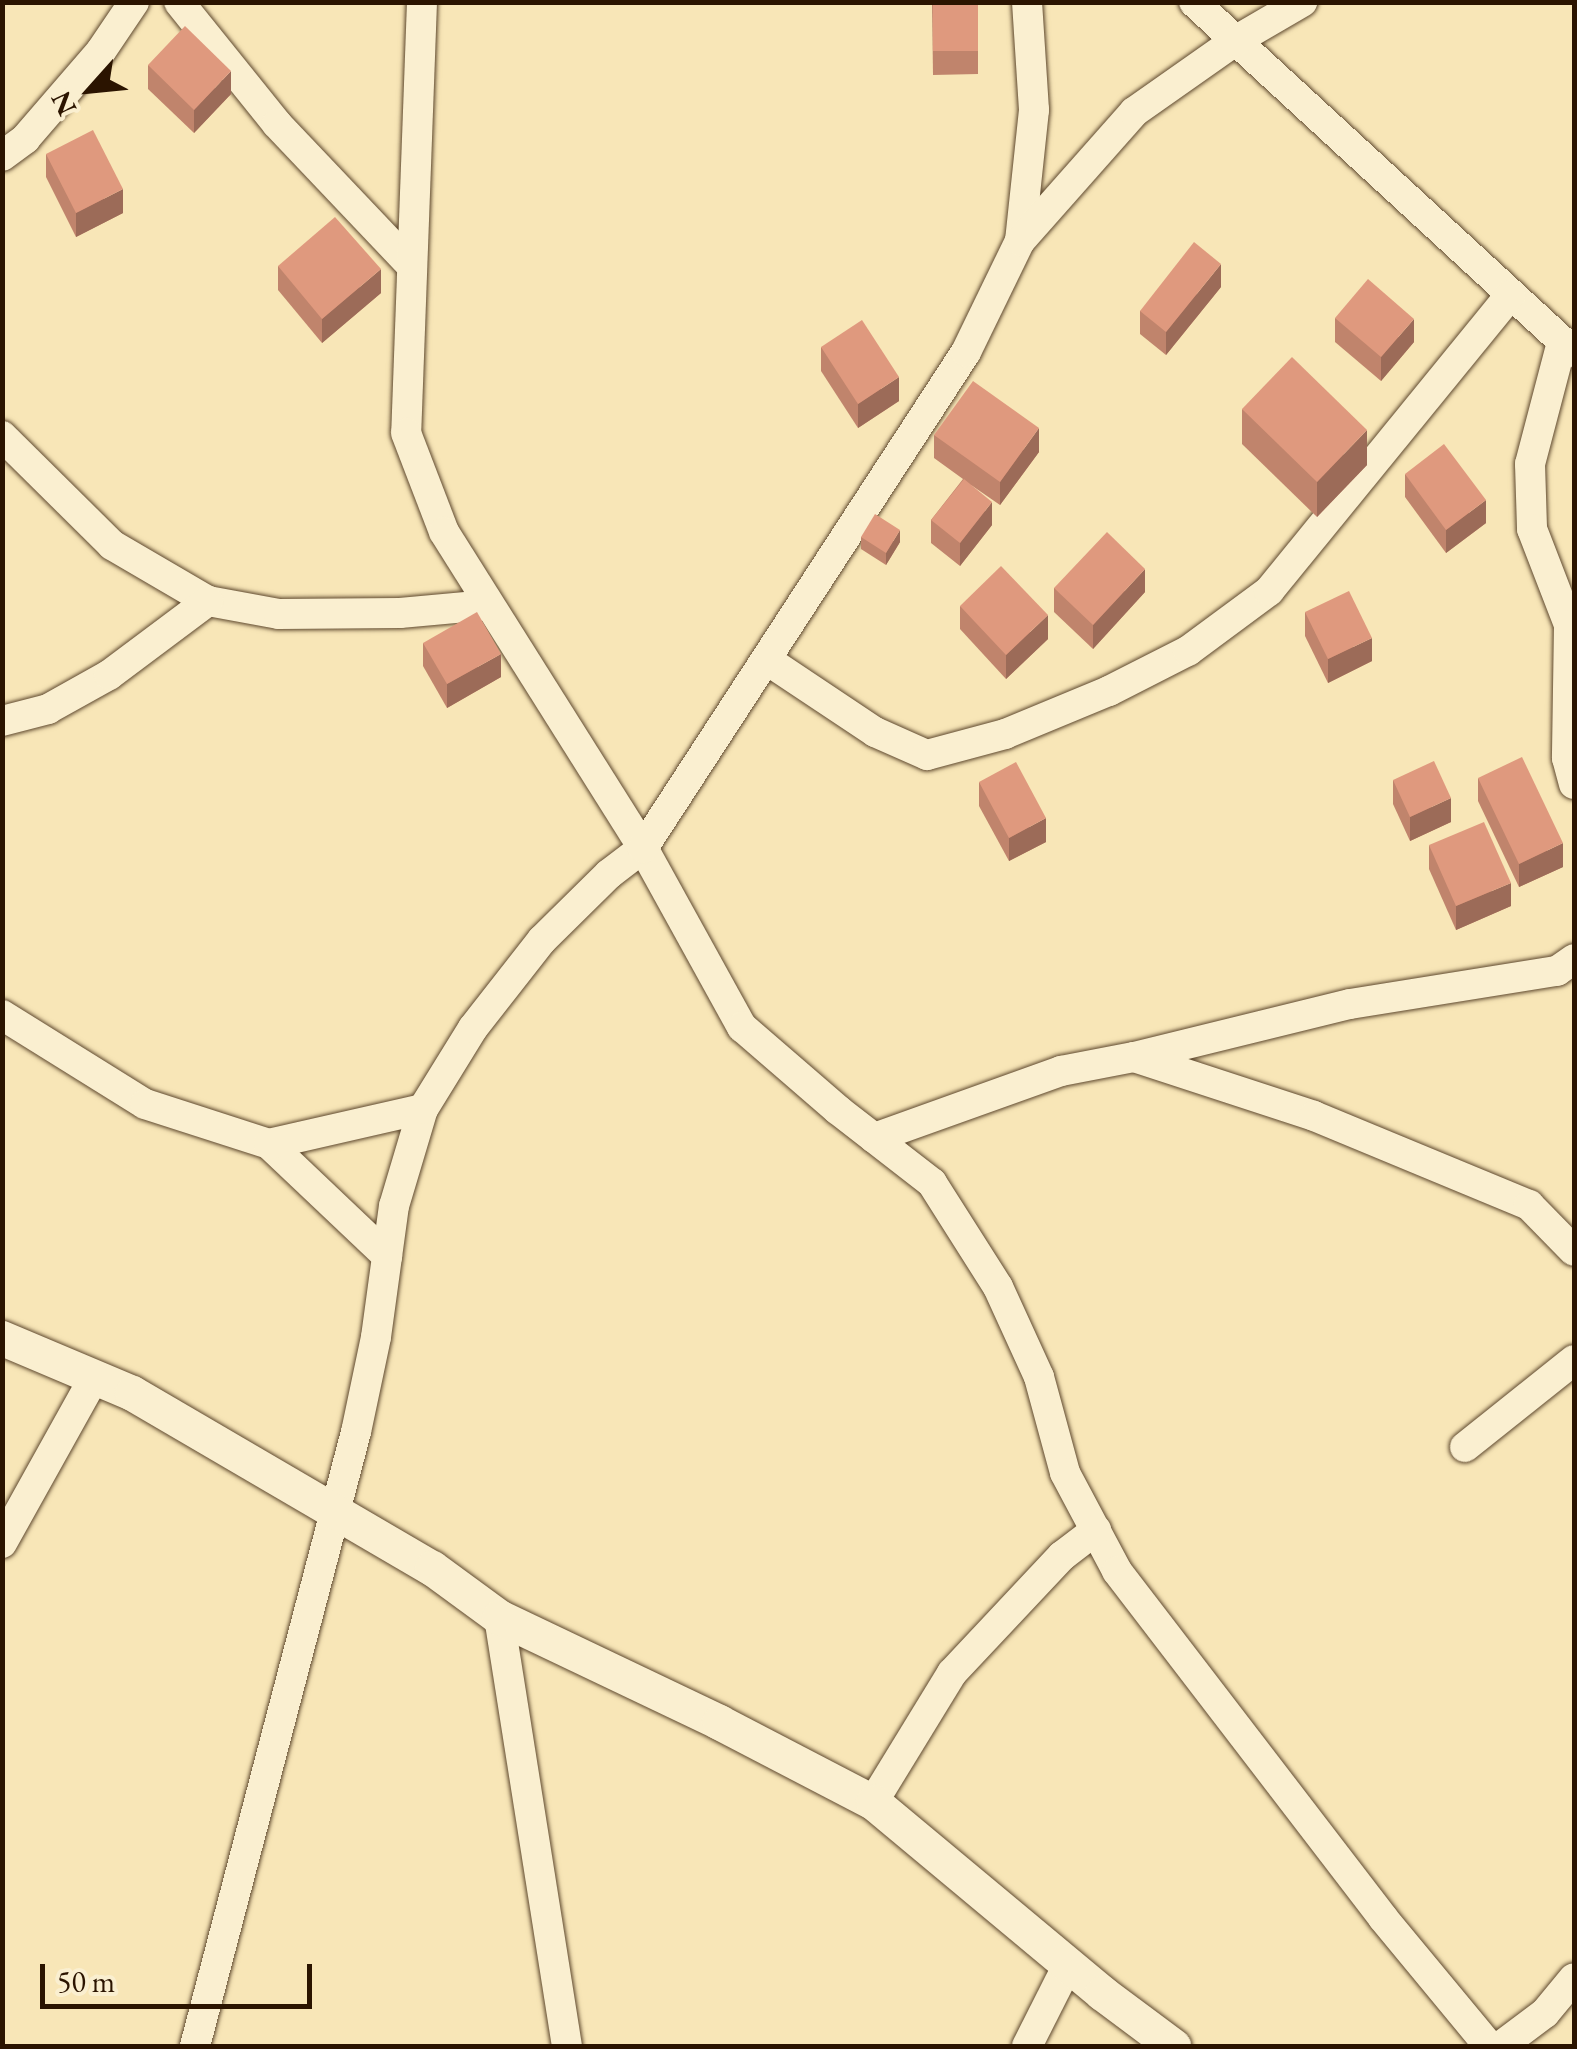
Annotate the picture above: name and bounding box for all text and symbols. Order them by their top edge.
north arrow [40,40,140,140]
text: N [42,85,84,122]
scale bar [45,1944,318,2006]
text: 50 m [57,1962,115,2001]

